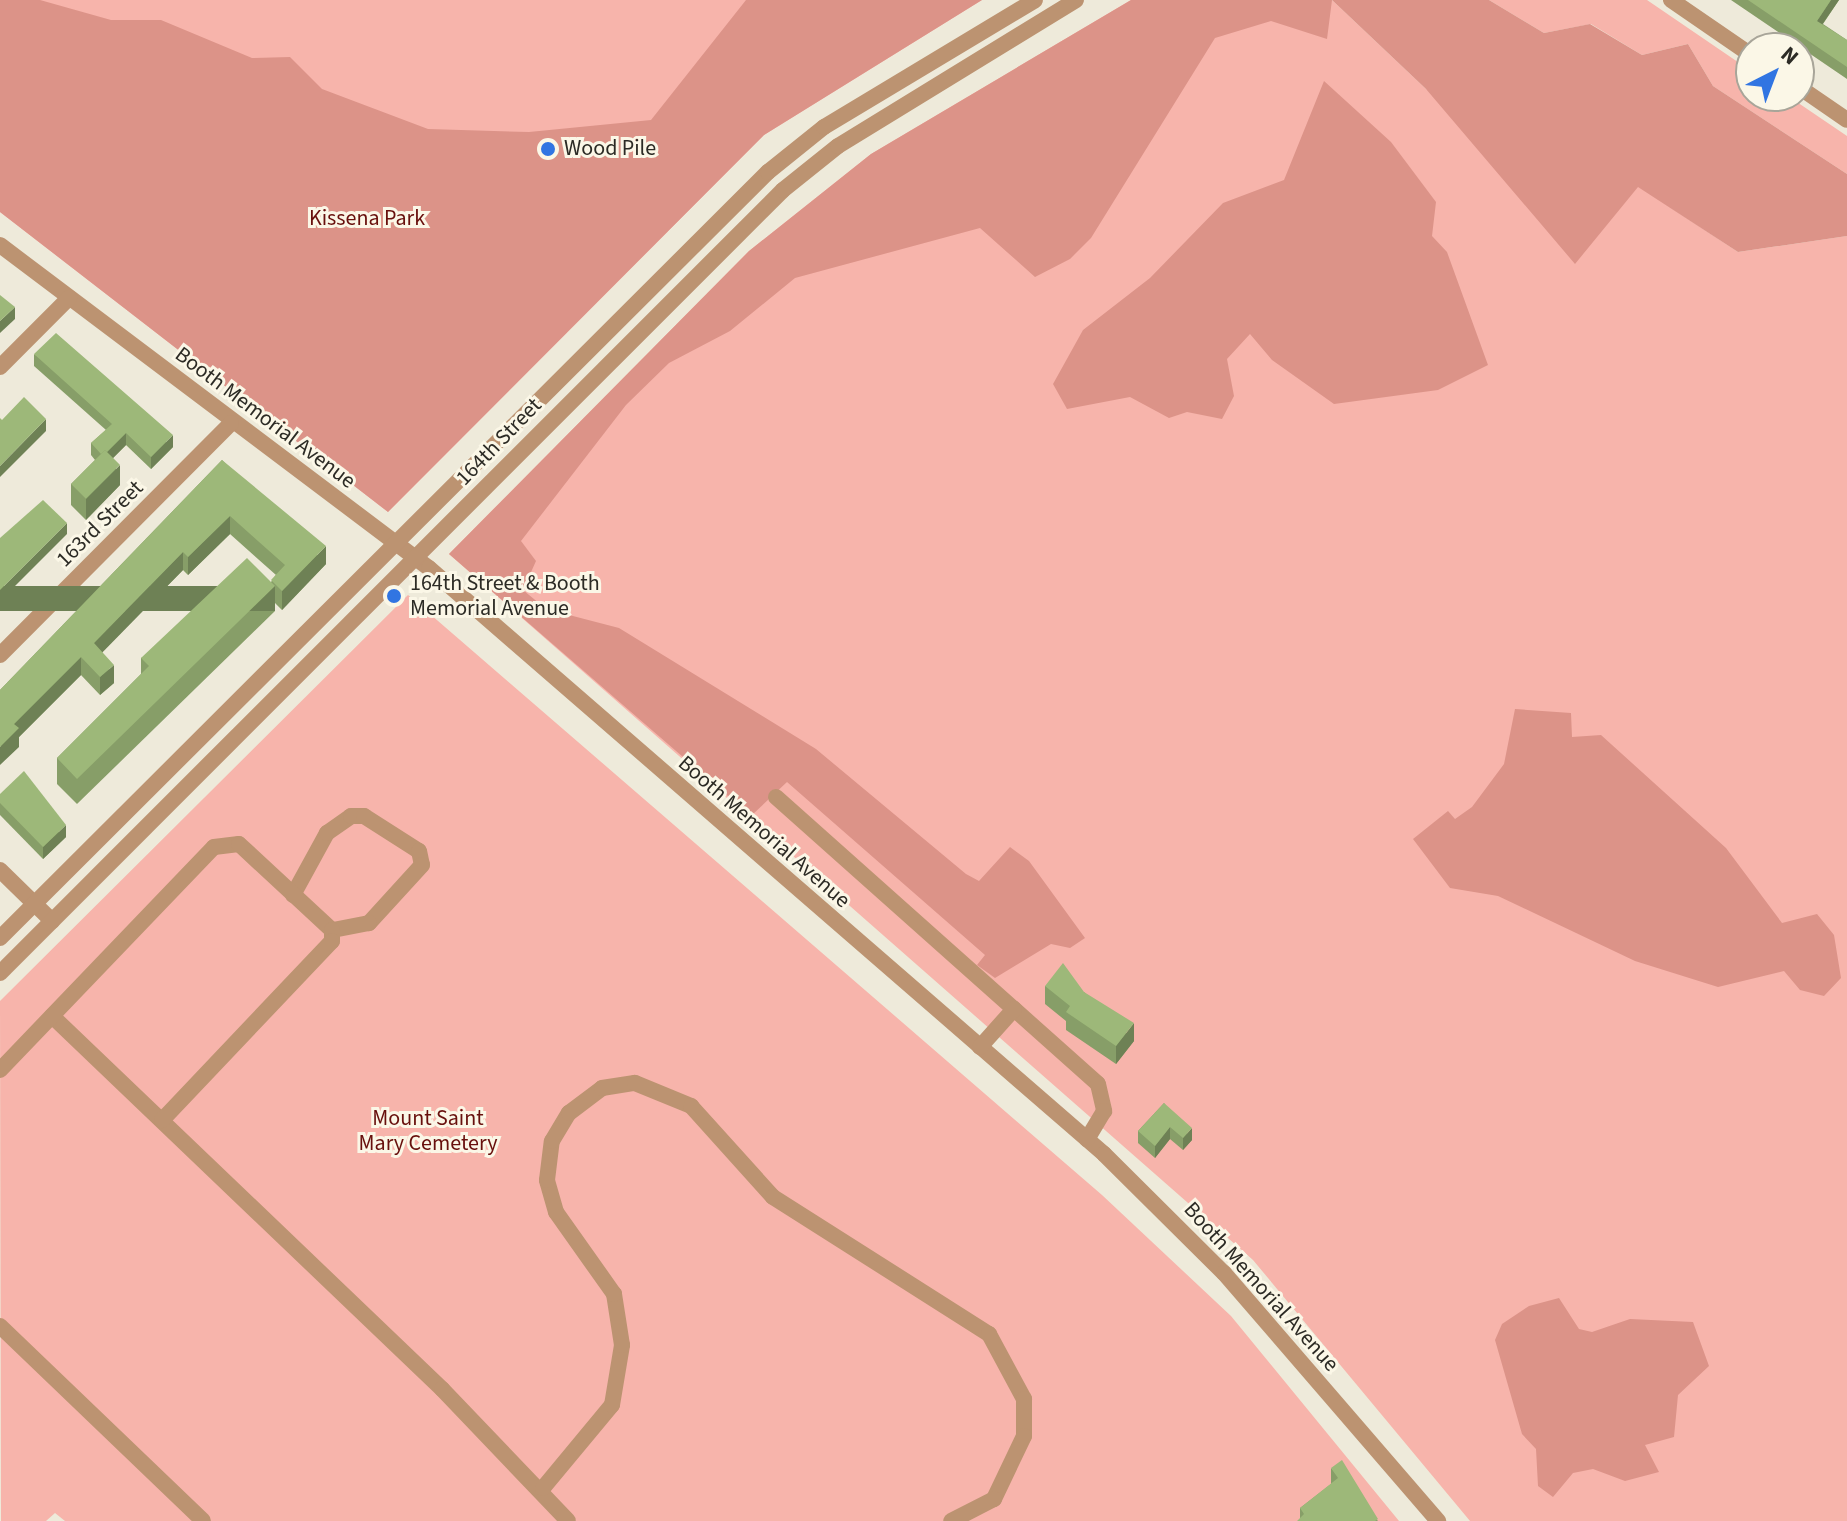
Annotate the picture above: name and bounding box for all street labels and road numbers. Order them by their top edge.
street label: Booth Memorial Avenue [170,341,360,495]
street label: 164th Street [451,393,547,491]
street label: 163rd Street [51,475,149,573]
street label: Booth Memorial Avenue [673,750,855,914]
street label: Booth Memorial Avenue [1178,1197,1344,1377]

